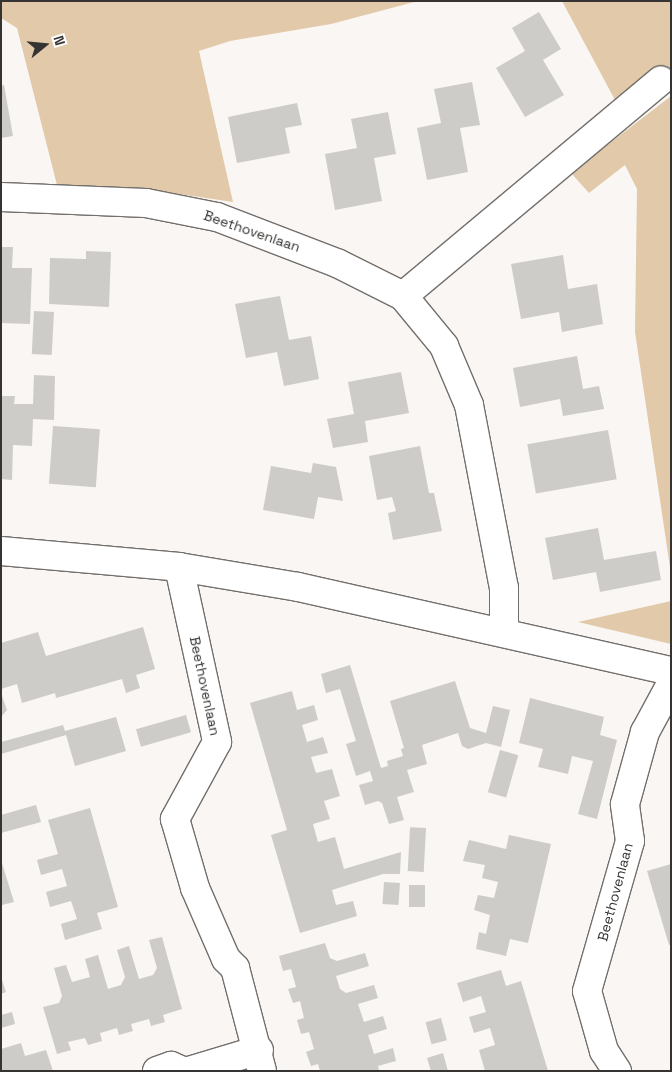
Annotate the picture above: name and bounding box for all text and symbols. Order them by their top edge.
north arrow [20,20,70,70]
text: N [49,33,69,48]
street label: Beethovenlaan [201,207,303,255]
street label: Beethovenlaan [186,635,224,737]
street label: Beethovenlaan [594,841,636,943]

